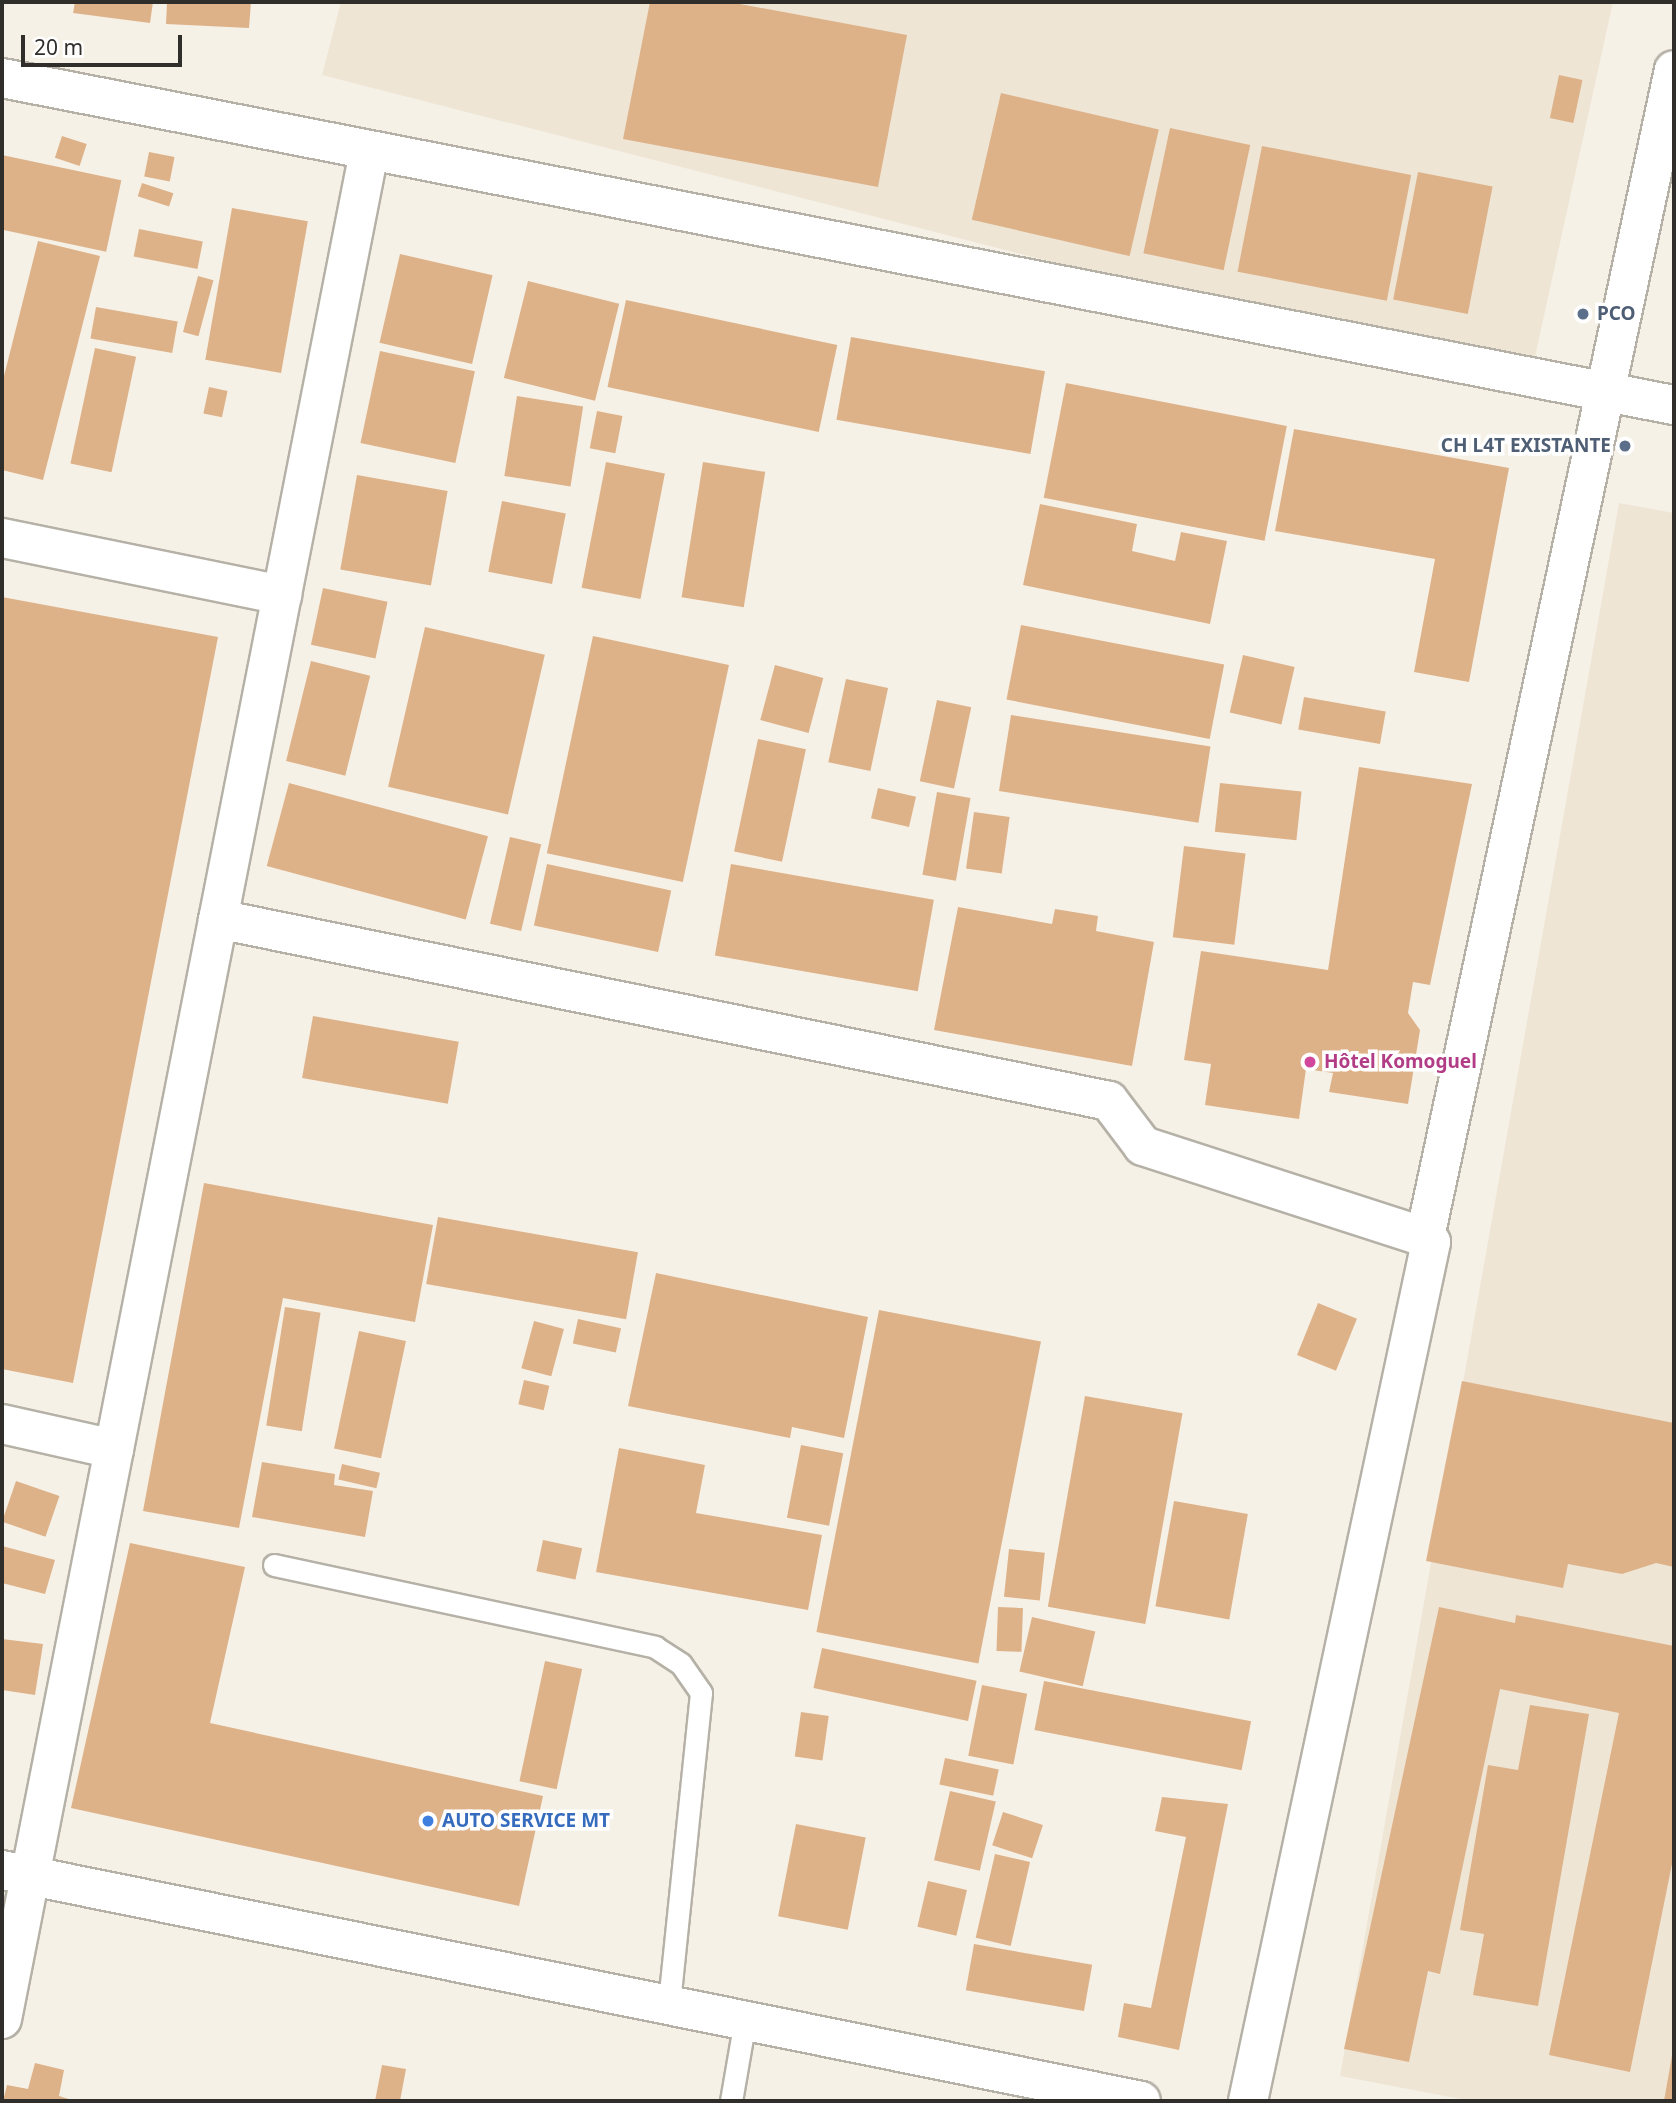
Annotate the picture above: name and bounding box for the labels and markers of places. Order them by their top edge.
place label: PCO [1597,303,1636,325]
marker: PCO [1575,306,1591,322]
place label: CH L4T EXISTANTE [1441,435,1611,457]
marker: CH L4T EXISTANTE [1617,438,1633,454]
place label: Hôtel Komoguel [1324,1051,1477,1073]
marker: Hôtel Komoguel [1302,1054,1318,1070]
place label: AUTO SERVICE MT [442,1810,610,1832]
marker: AUTO SERVICE MT [420,1813,436,1829]

